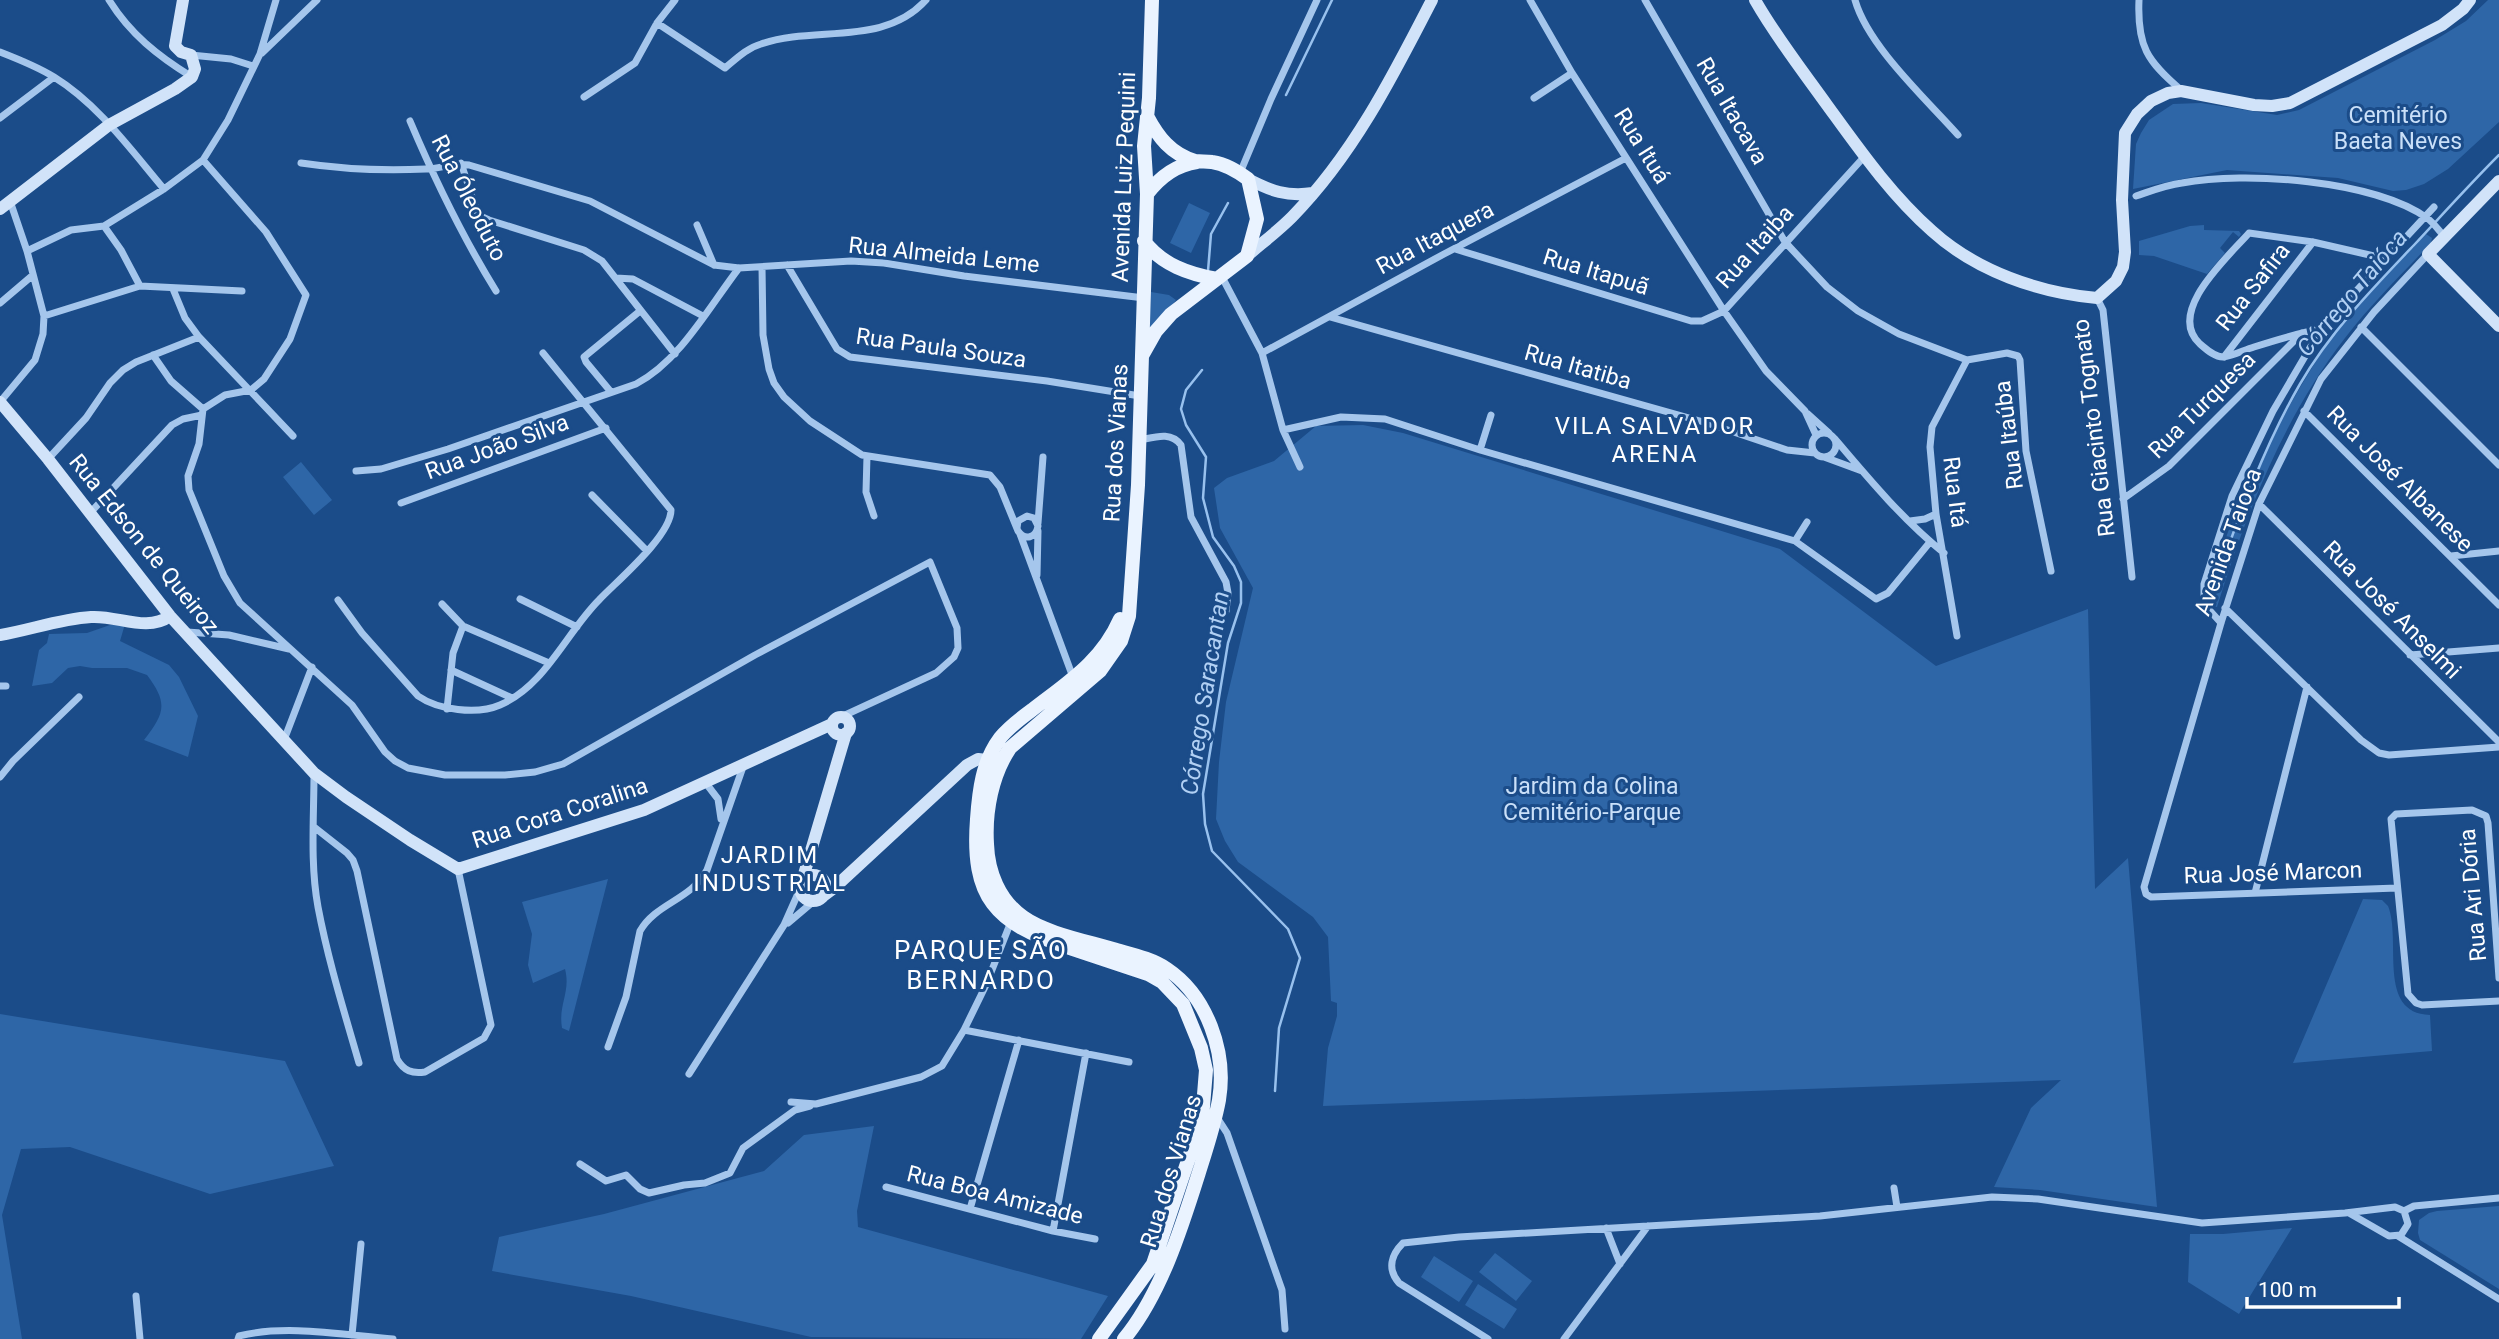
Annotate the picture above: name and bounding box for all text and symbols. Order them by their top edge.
street label: Rua Itacava [1691,53,1773,169]
street label: Avenida Luiz Pequini [1107,71,1141,283]
park label: Cemitério Baeta Neves [2334,102,2462,155]
street label: Rua Ituá [1608,103,1676,189]
street label: Rua Óleoduto [426,130,513,266]
street label: Rua Itaquera [1372,196,1498,280]
street label: Rua Itaiba [1711,200,1799,294]
water label: Córrego Taióca [2291,224,2413,362]
street label: Rua Almeida Leme [847,232,1041,278]
street label: Rua Safira [2210,238,2296,336]
street label: Rua Itapuã [1540,243,1652,301]
street label: Rua Giacinto Tognato [2067,318,2121,538]
street label: Rua Paula Souza [854,323,1028,373]
street label: Rua Itatiba [1521,339,1635,395]
street label: Rua Turquesa [2143,346,2261,464]
street label: Rua dos Vianas [1098,363,1134,523]
street label: Rua Itaúba [1989,379,2029,491]
street label: Rua José Albanese [2321,400,2479,558]
street label: Rua João Silva [422,409,572,485]
district label: VILA SALVADOR ARENA [1555,412,1755,468]
street label: Rua Edson de Queiroz [63,449,225,639]
street label: Rua Itá [1937,455,1973,529]
street label: Avenida Taioca [2189,465,2267,619]
street label: Rua José Anselmi [2317,535,2467,685]
water label: Córrego Saracantan [1175,589,1235,797]
street label: Rua Cora Coralina [469,772,651,854]
park label: Jardim da Colina Cemitério-Parque [1503,773,1681,826]
street label: Rua Ari Dória [2454,827,2492,963]
district label: JARDIM INDUSTRIAL [693,841,847,897]
street label: Rua José Marcon [2183,856,2363,890]
district label: PARQUE SÃO BERNARDO [894,935,1068,995]
street label: Rua dos Vianas [1135,1091,1207,1251]
street label: Rua Boa Amizade [904,1160,1086,1230]
scale bar [2247,1266,2399,1310]
text: 100 m [2258,1278,2317,1302]

